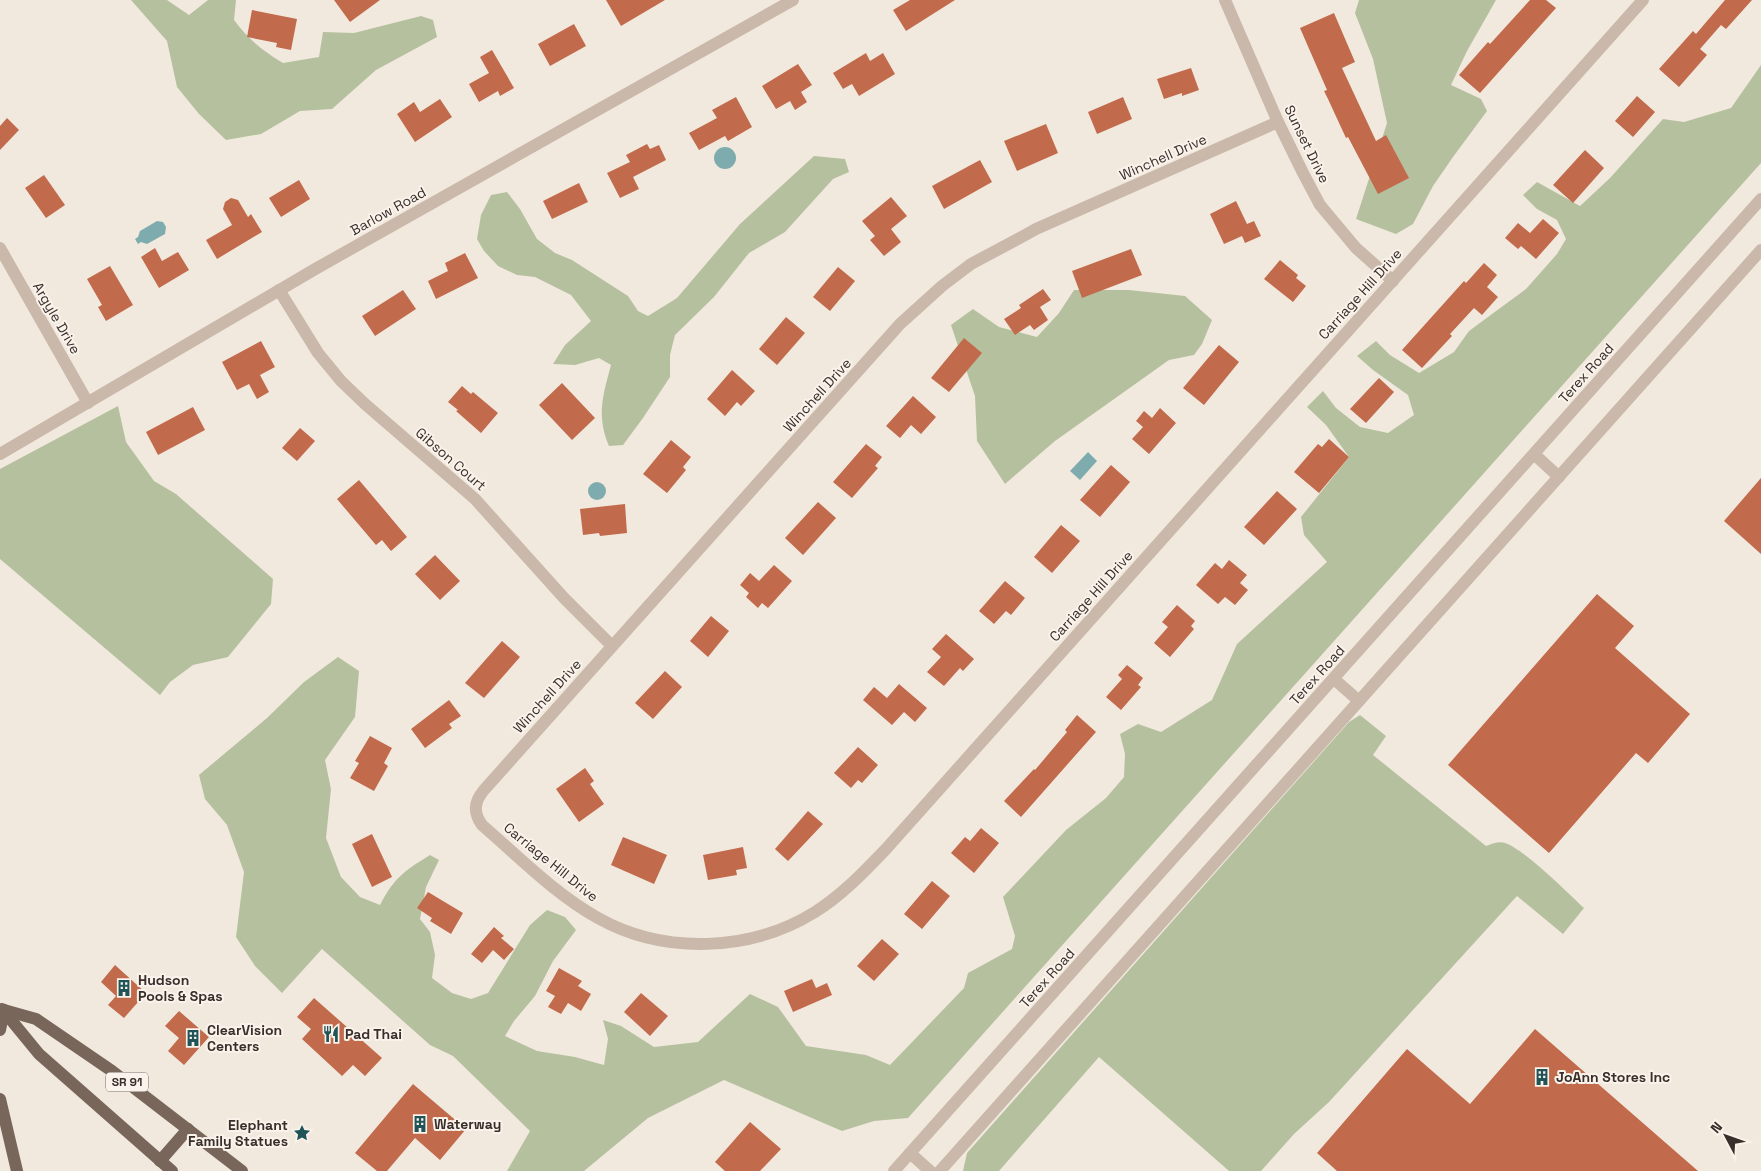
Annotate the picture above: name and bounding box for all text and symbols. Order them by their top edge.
street label: Sunset Drive [1280,102,1334,186]
street label: Winchell Drive [1117,130,1209,184]
street label: Barlow Road [347,183,429,239]
street label: Carriage Hill Drive [1314,245,1406,343]
street label: Argyle Drive [29,279,85,357]
street label: Terex Road [1554,339,1618,407]
street label: Winchell Drive [779,354,855,436]
street label: Gibson Court [412,423,490,495]
street label: Carriage Hill Drive [1045,547,1137,645]
street label: Terex Road [1285,641,1349,709]
street label: Winchell Drive [509,655,585,737]
street label: Carriage Hill Drive [500,818,602,906]
street label: Terex Road [1015,944,1079,1012]
place label: Hudson Pools & Spas [138,971,223,1005]
building icon: Hudson Pools & Spas [114,978,134,998]
place label: ClearVision Centers [207,1021,282,1055]
restaurant icon: Pad Thai [321,1024,341,1044]
place label: Pad Thai [345,1025,402,1043]
building icon: ClearVision Centers [183,1028,203,1048]
building icon: JoAnn Stores Inc [1532,1067,1552,1087]
place label: JoAnn Stores Inc [1556,1068,1670,1086]
road number: SR 91 [106,1072,148,1092]
north arrow [1701,1111,1751,1161]
building icon: Waterway [410,1114,430,1134]
place label: Waterway [434,1115,501,1133]
place label: Elephant Family Statues [188,1116,288,1150]
text: N [1706,1118,1726,1137]
place icon: Elephant Family Statues [292,1123,312,1143]

